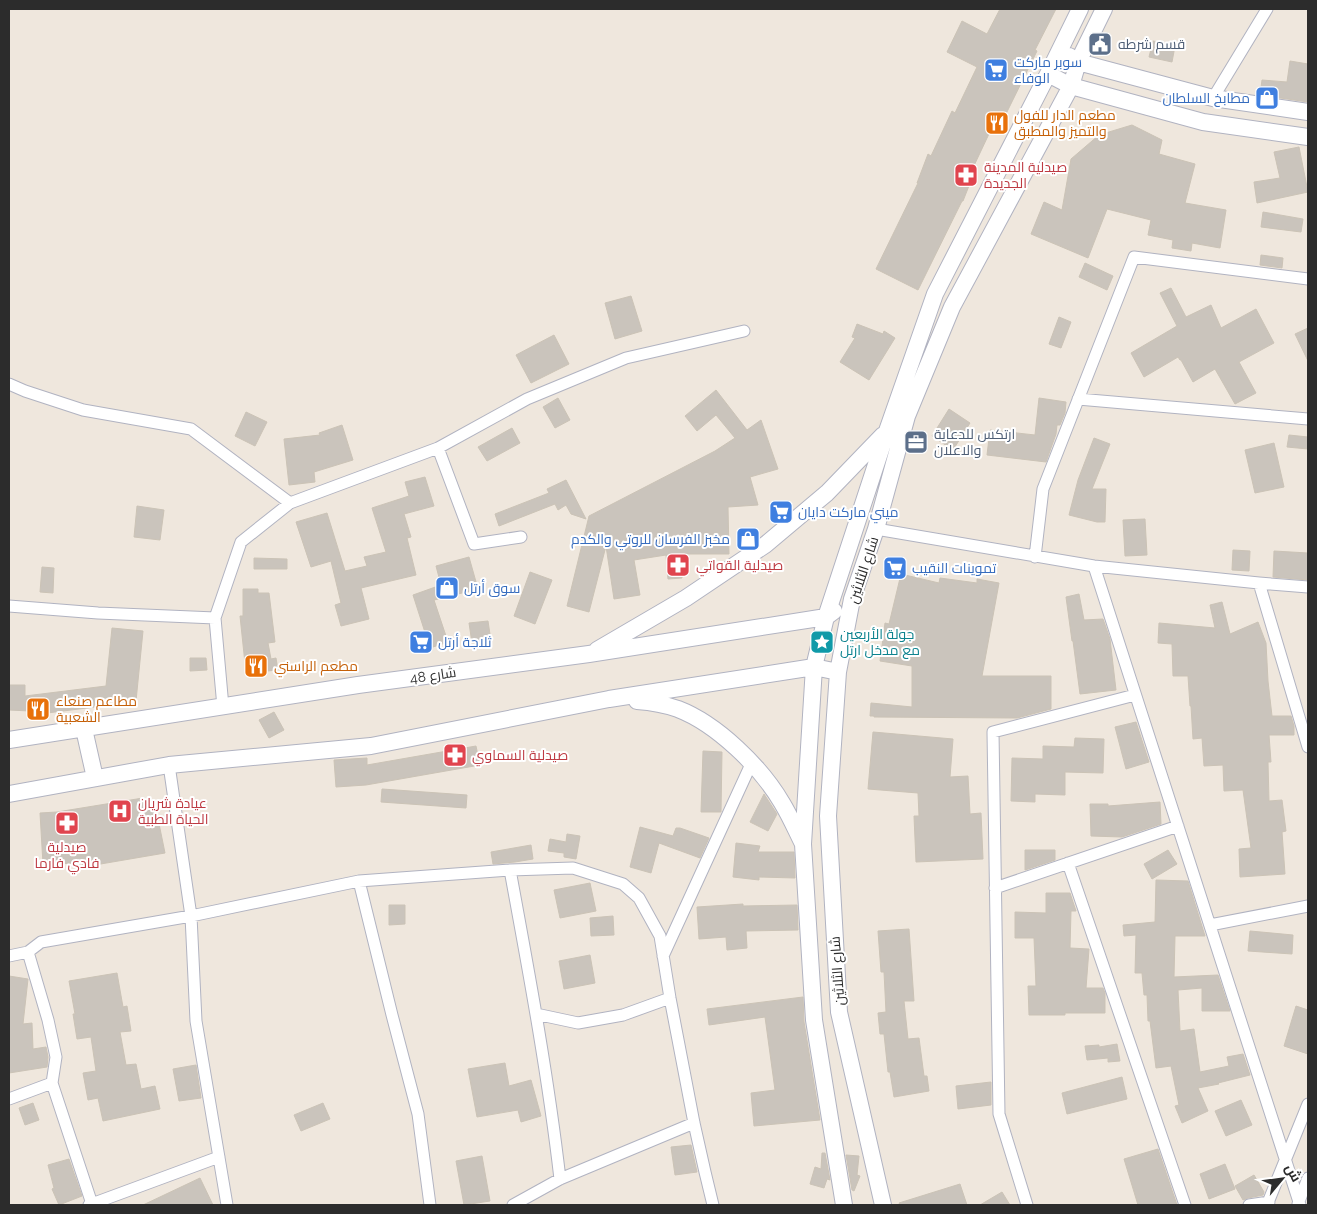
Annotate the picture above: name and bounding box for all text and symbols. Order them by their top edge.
public building icon: قسم شرطه [1087,31,1113,57]
place label: قسم شرطه [1118,36,1185,54]
place label: سوبر ماركت الوفاء [1014,54,1082,86]
supermarket icon: سوبر ماركت الوفاء [983,57,1009,83]
shop icon: مطابخ السلطان [1254,85,1280,111]
place label: مطابخ السلطان [1162,90,1250,107]
place label: مطعم الدار للفول والتميز والمطبق [1014,107,1116,140]
restaurant icon: مطعم الدار للفول والتميز والمطبق [984,110,1010,136]
place label: صيدلية المدينة الجديدة [984,159,1067,191]
pharmacy icon: صيدلية المدينة الجديدة [953,162,979,188]
place label: ارتكس للدعاية والاعلان [934,426,1015,458]
office icon: ارتكس للدعاية والاعلان [903,429,929,455]
supermarket icon: ميني ماركت دايان [768,499,794,525]
place label: ميني ماركت دايان [798,504,899,524]
shop icon: مخبز الفرسان للروتي والكدم [735,526,761,552]
place label: مخبز الفرسان للروتي والكدم [571,531,730,551]
street label: شارع الثلاثين [845,534,882,606]
pharmacy icon: صيدلية القواتي [665,552,691,578]
supermarket icon: تموينات النقيب [882,555,908,581]
place label: صيدلية القواتي [696,557,783,577]
place label: تموينات النقيب [912,560,996,576]
shop icon: سوق أرتل [434,575,460,601]
place label: سوق أرتل [464,579,520,597]
place label: جولة الأربعين مع مدخل ارتل [840,626,920,659]
supermarket icon: ثلاجة أرتل [408,629,434,655]
place icon: جولة الأربعين مع مدخل ارتل [809,629,835,655]
place label: ثلاجة أرتل [438,633,492,650]
restaurant icon: مطعم الراسني [243,653,269,679]
place label: مطعم الراسني [274,658,358,678]
street label: شارع 48 [409,664,457,687]
place label: مطاعم صنعاء الشعبية [56,693,137,725]
restaurant icon: مطاعم صنعاء الشعبية [25,696,51,722]
pharmacy icon: صيدلية السماوي [442,742,468,768]
place label: صيدلية السماوي [472,747,568,767]
place label: عيادة شريان الحياة الطبية [138,795,208,827]
hospital icon: عيادة شريان الحياة الطبية [107,798,133,824]
pharmacy icon: صيدلية فادي فارما [54,810,80,836]
place label: صيدلية فادي فارما [35,839,99,875]
street label: شارع الثلاثين [827,936,848,1006]
north arrow [1257,1154,1307,1204]
text: ش [1281,1161,1305,1185]

